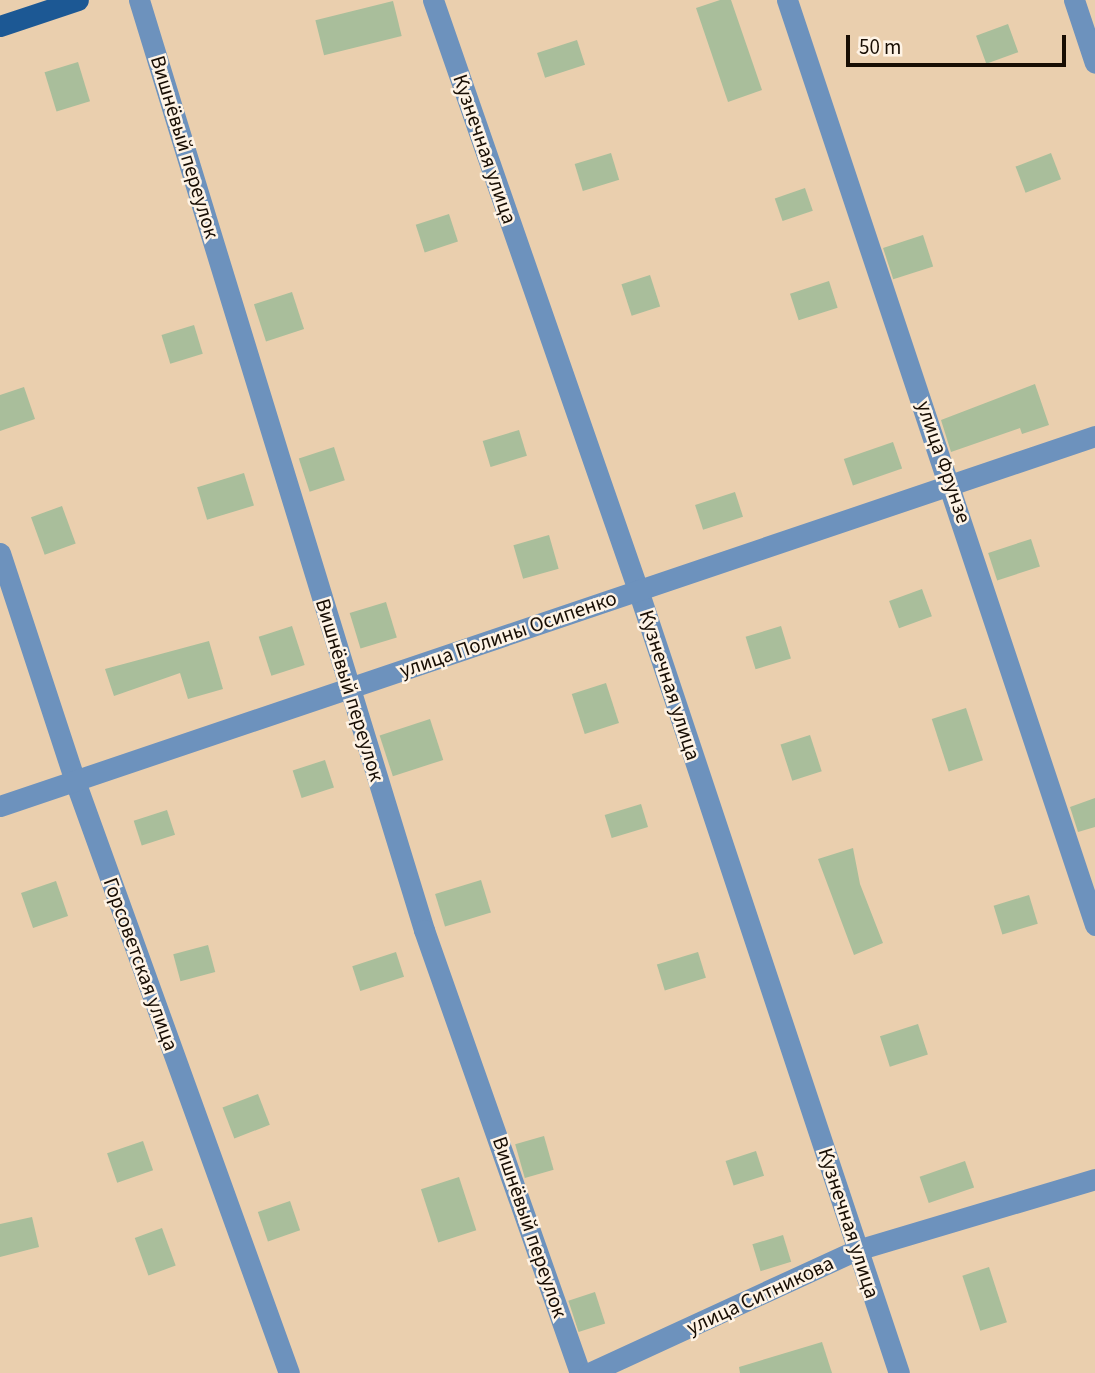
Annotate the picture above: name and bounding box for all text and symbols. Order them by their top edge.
scale bar [850,21,1070,65]
text: 50 m [859,32,901,62]
street label: Вишнёвый переулок [145,53,225,241]
street label: Кузнечная улица [448,71,522,227]
street label: улица Фрунзе [911,397,977,527]
street label: улица Полины Осипенко [396,585,620,683]
street label: Вишнёвый переулок [310,596,390,784]
street label: Кузнечная улица [634,607,706,763]
street label: Горсоветская улица [98,874,184,1054]
street label: Вишнёвый переулок [487,1133,573,1321]
street label: Кузнечная улица [813,1145,885,1301]
street label: улица Ситникова [683,1250,837,1340]

